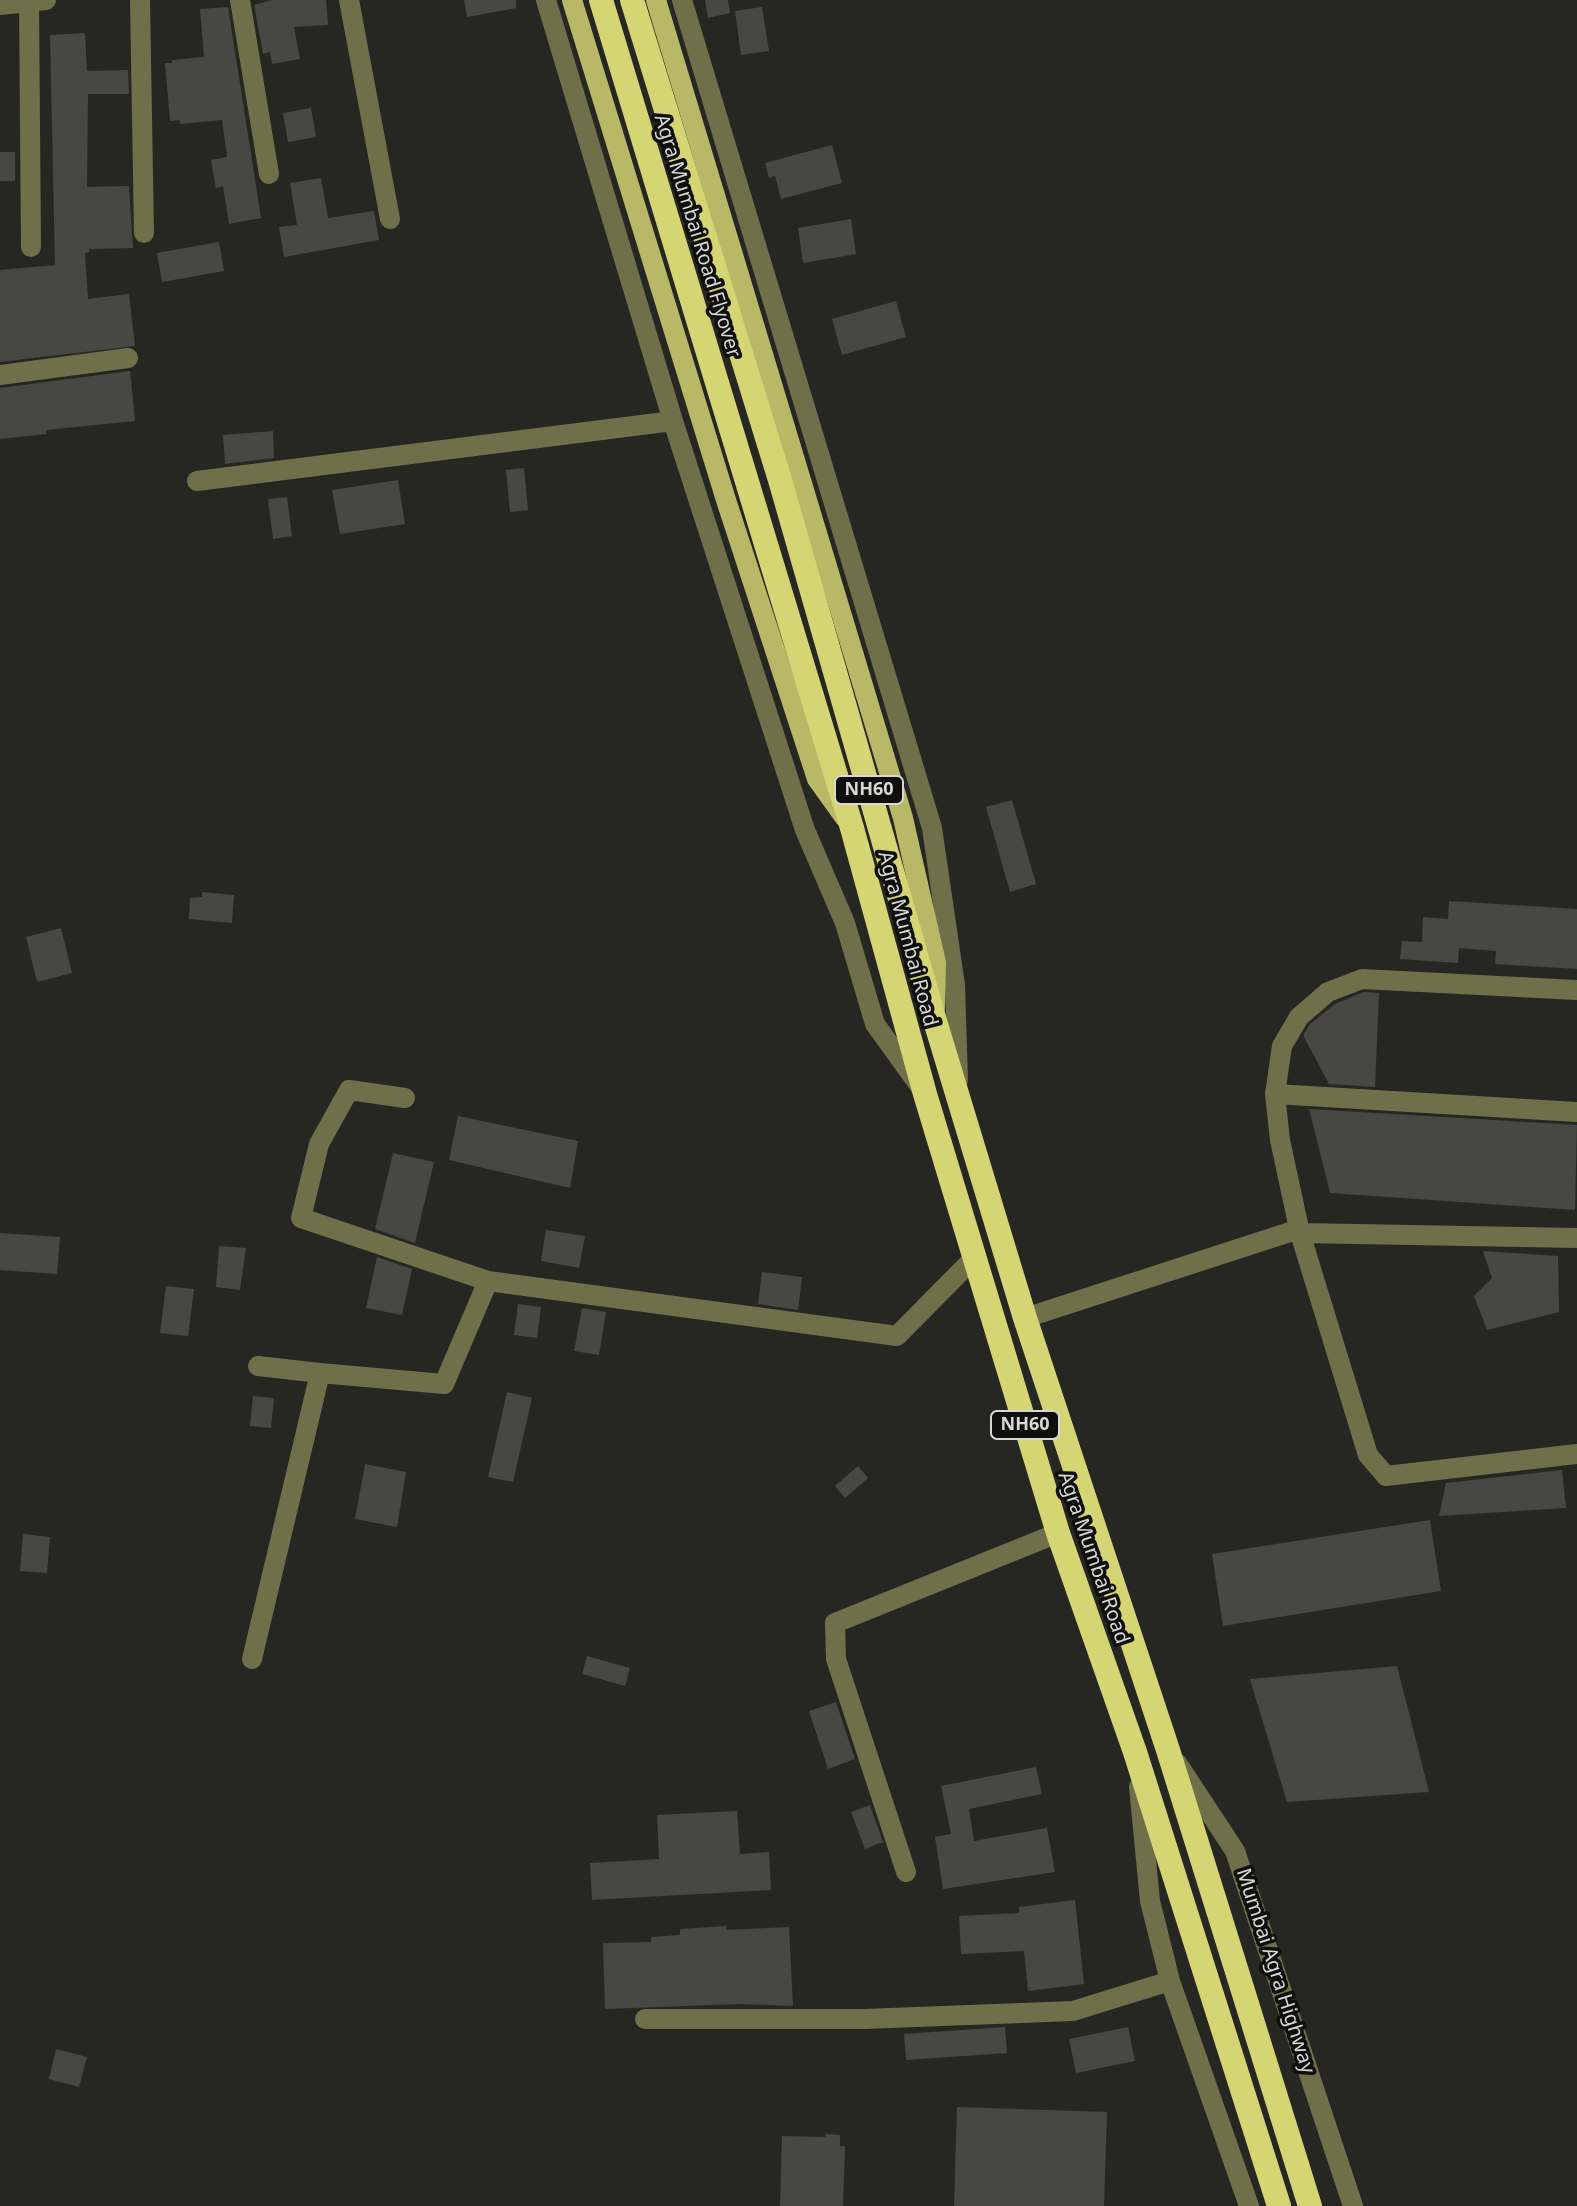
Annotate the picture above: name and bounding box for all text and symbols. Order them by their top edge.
street label: Agra Mumbai Road Flyover [649,112,745,360]
road number: NH60 [835,776,903,804]
street label: Agra Mumbai Road [872,849,942,1029]
road number: NH60 [991,1411,1059,1439]
street label: Agra Mumbai Road [1052,1469,1134,1647]
street label: Mumbai Agra Highway [1230,1865,1320,2077]

